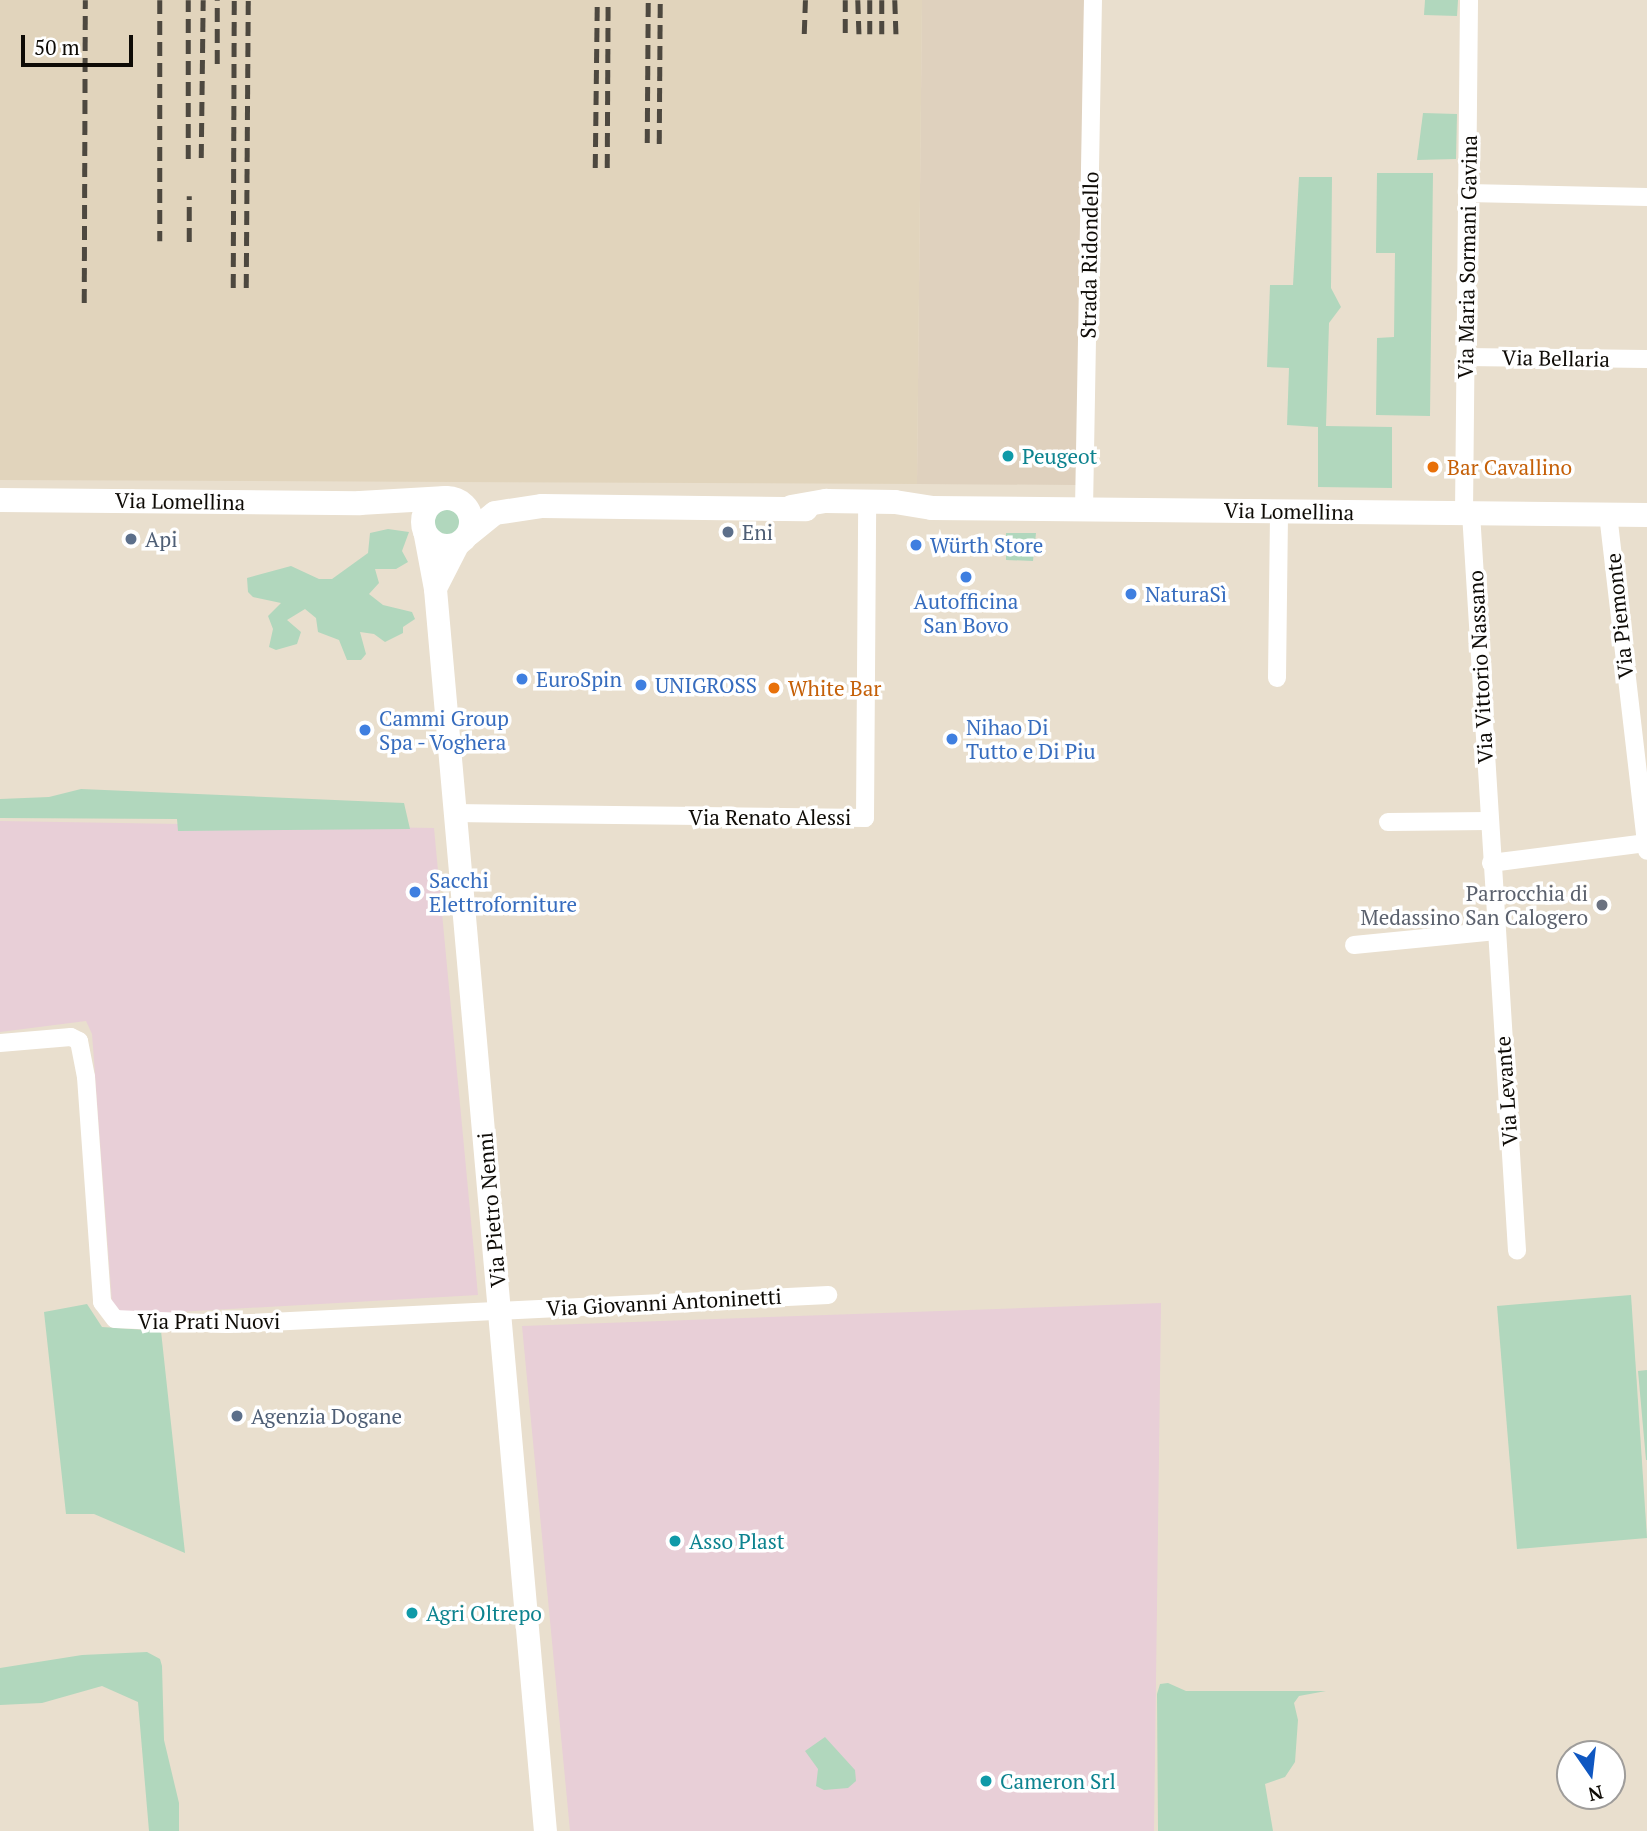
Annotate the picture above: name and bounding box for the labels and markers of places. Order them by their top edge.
place label: Peugeot [1022,443,1097,469]
marker: Peugeot [1000,448,1016,464]
place label: Bar Cavallino [1447,454,1572,480]
marker: Bar Cavallino [1425,459,1441,475]
place label: Eni [742,519,773,545]
marker: Eni [720,524,736,540]
place label: Api [145,526,178,552]
marker: Api [123,531,139,547]
place label: Würth Store [930,532,1043,558]
marker: Würth Store [908,537,924,553]
marker: Autofficina San Bovo [958,569,974,585]
place label: NaturaSì [1145,581,1227,607]
marker: NaturaSì [1123,586,1139,602]
place label: Autofficina San Bovo [914,588,1018,638]
place label: EuroSpin [536,666,622,692]
marker: EuroSpin [514,671,530,687]
place label: UNIGROSS [655,672,757,698]
place label: White Bar [788,675,881,701]
marker: UNIGROSS [633,677,649,693]
marker: White Bar [766,680,782,696]
place label: Cammi Group Spa - Voghera [379,705,509,755]
place label: Nihao Di Tutto e Di Piu [966,714,1096,764]
marker: Cammi Group Spa - Voghera [357,722,373,738]
marker: Nihao Di Tutto e Di Piu [944,731,960,747]
place label: Sacchi Elettroforniture [429,867,577,917]
place label: Parrocchia di Medassino San Calogero [1360,880,1588,930]
marker: Sacchi Elettroforniture [407,884,423,900]
marker: Parrocchia di Medassino San Calogero [1594,897,1610,913]
place label: Agenzia Dogane [251,1403,402,1429]
marker: Agenzia Dogane [229,1408,245,1424]
place label: Asso Plast [689,1528,785,1554]
marker: Asso Plast [667,1533,683,1549]
place label: Agri Oltrepo [426,1600,542,1626]
marker: Agri Oltrepo [404,1605,420,1621]
place label: Cameron Srl [1000,1768,1116,1794]
marker: Cameron Srl [978,1773,994,1789]

